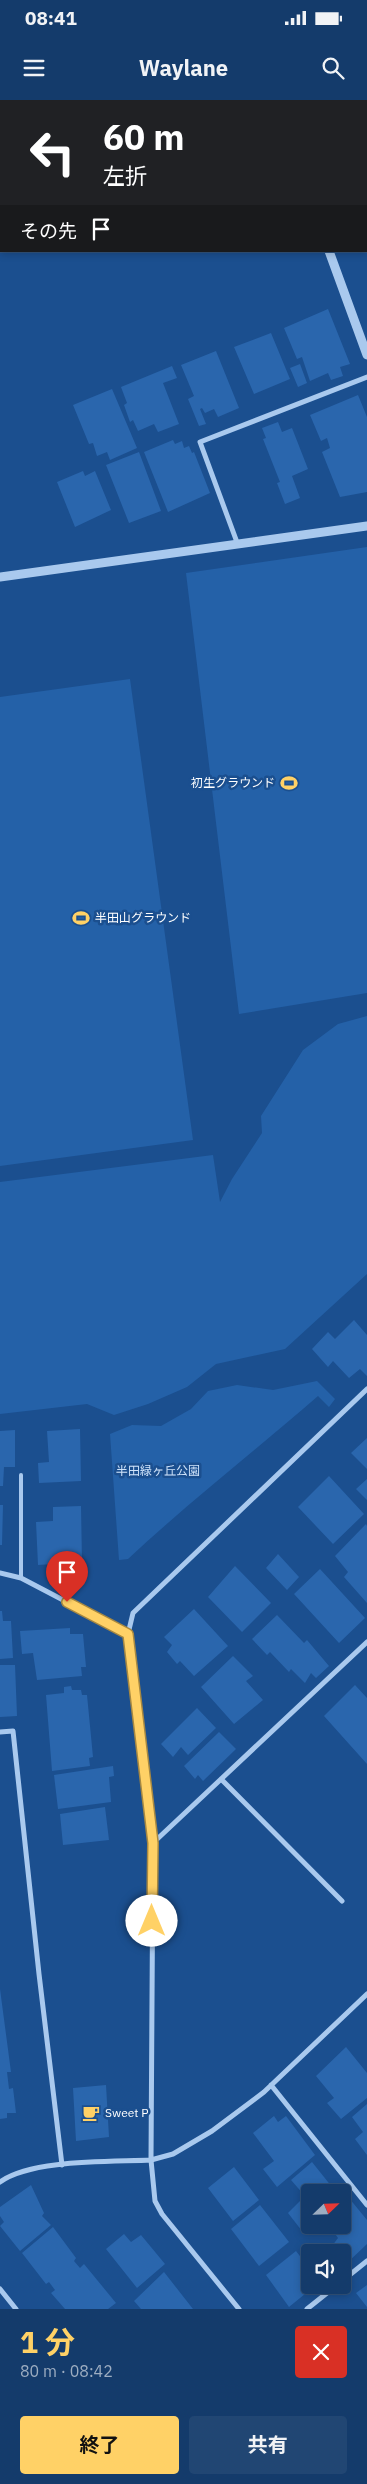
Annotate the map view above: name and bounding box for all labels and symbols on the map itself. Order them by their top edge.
sports icon: 初生グラウンド [279,773,299,793]
place label: 初生グラウンド [191,775,275,790]
sports icon: 半田山グラウンド [71,908,91,928]
place label: 半田山グラウンド [95,910,191,925]
park label: 半田緑ヶ丘公園 [116,1463,200,1478]
pin [46,1551,88,1602]
position arrow [125,1894,177,1946]
cafe icon: Sweet P [81,2103,101,2123]
place label: Sweet P [105,2105,149,2120]
north arrow [301,2184,351,2234]

